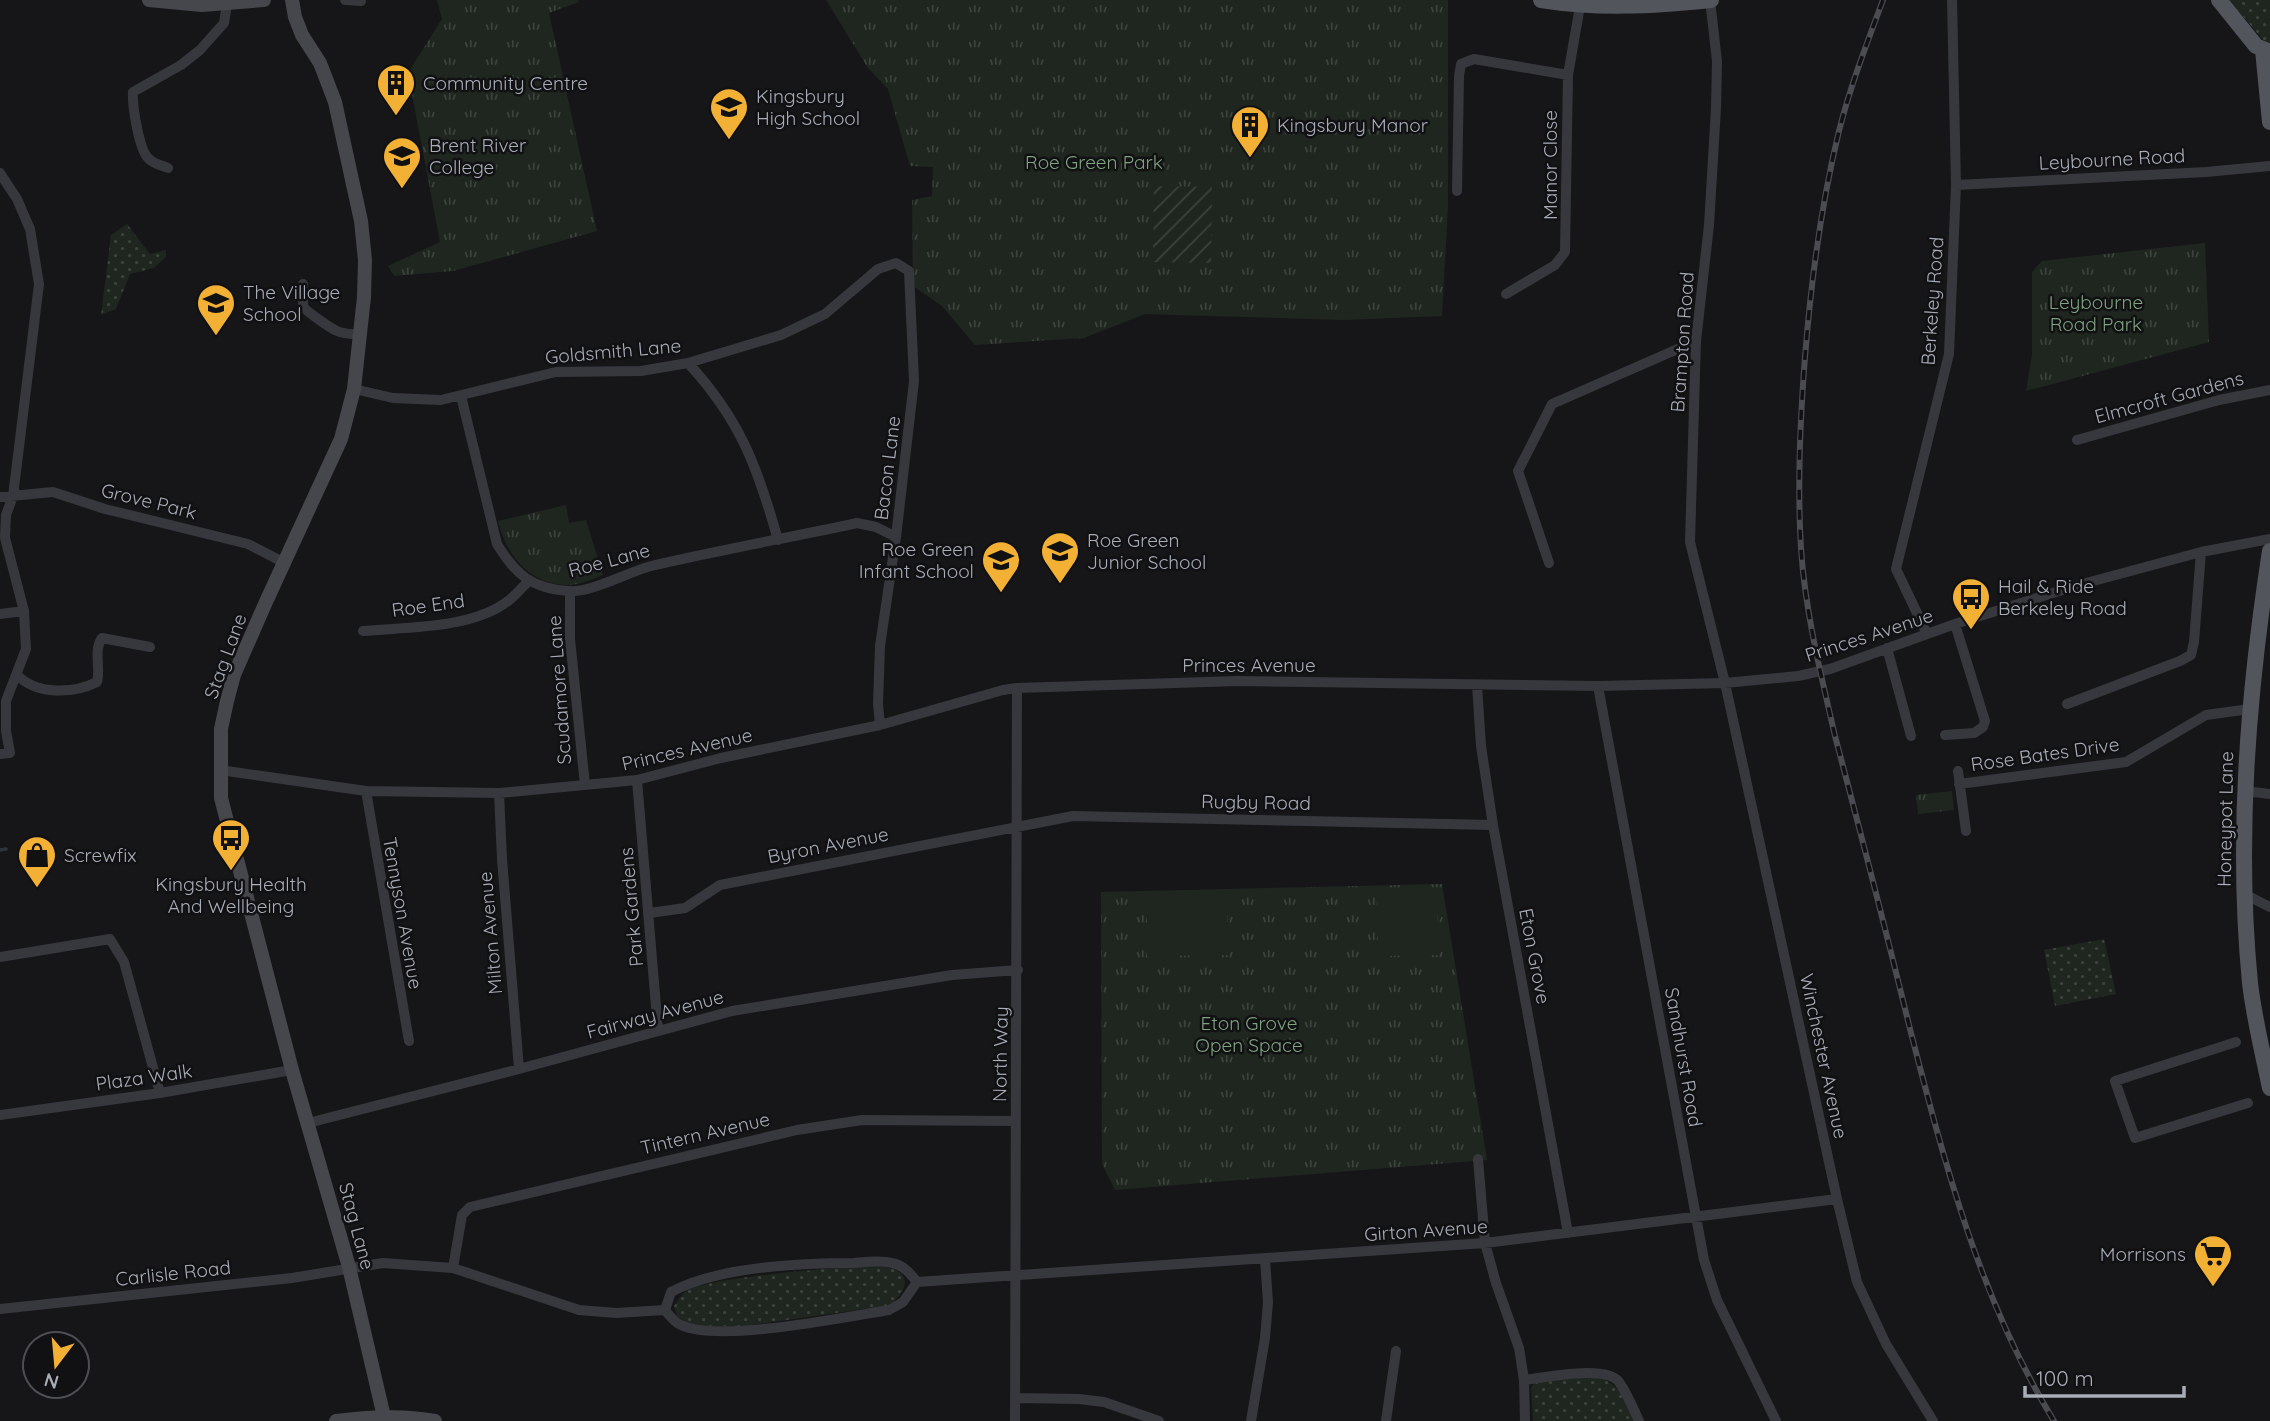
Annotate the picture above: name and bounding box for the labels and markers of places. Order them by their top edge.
building icon: Community Centre [375,62,417,117]
place label: Community Centre [423,71,588,95]
place label: Kingsbury High School [756,84,860,130]
school or university icon: Kingsbury High School [708,86,750,141]
building icon: Kingsbury Manor [1229,104,1271,159]
place label: Kingsbury Manor [1277,113,1429,137]
place label: Brent River College [429,133,527,179]
school or university icon: Brent River College [381,135,423,190]
place label: The Village School [243,280,340,326]
school or university icon: The Village School [195,282,237,337]
place label: Roe Green Junior School [1087,528,1206,574]
school or university icon: Roe Green Junior School [1039,530,1081,585]
place label: Roe Green Infant School [859,537,974,583]
school or university icon: Roe Green Infant School [980,539,1022,594]
place label: Hail & Ride Berkeley Road [1998,574,2127,620]
bus stop icon: Hail & Ride Berkeley Road [1950,576,1992,631]
bus stop icon: Kingsbury Health And Wellbeing [210,817,252,872]
shop icon: Screwfix [16,834,58,889]
place label: Screwfix [64,843,137,867]
place label: Kingsbury Health And Wellbeing [155,872,307,918]
supermarket icon: Morrisons [2192,1233,2234,1288]
place label: Morrisons [2100,1242,2186,1266]

